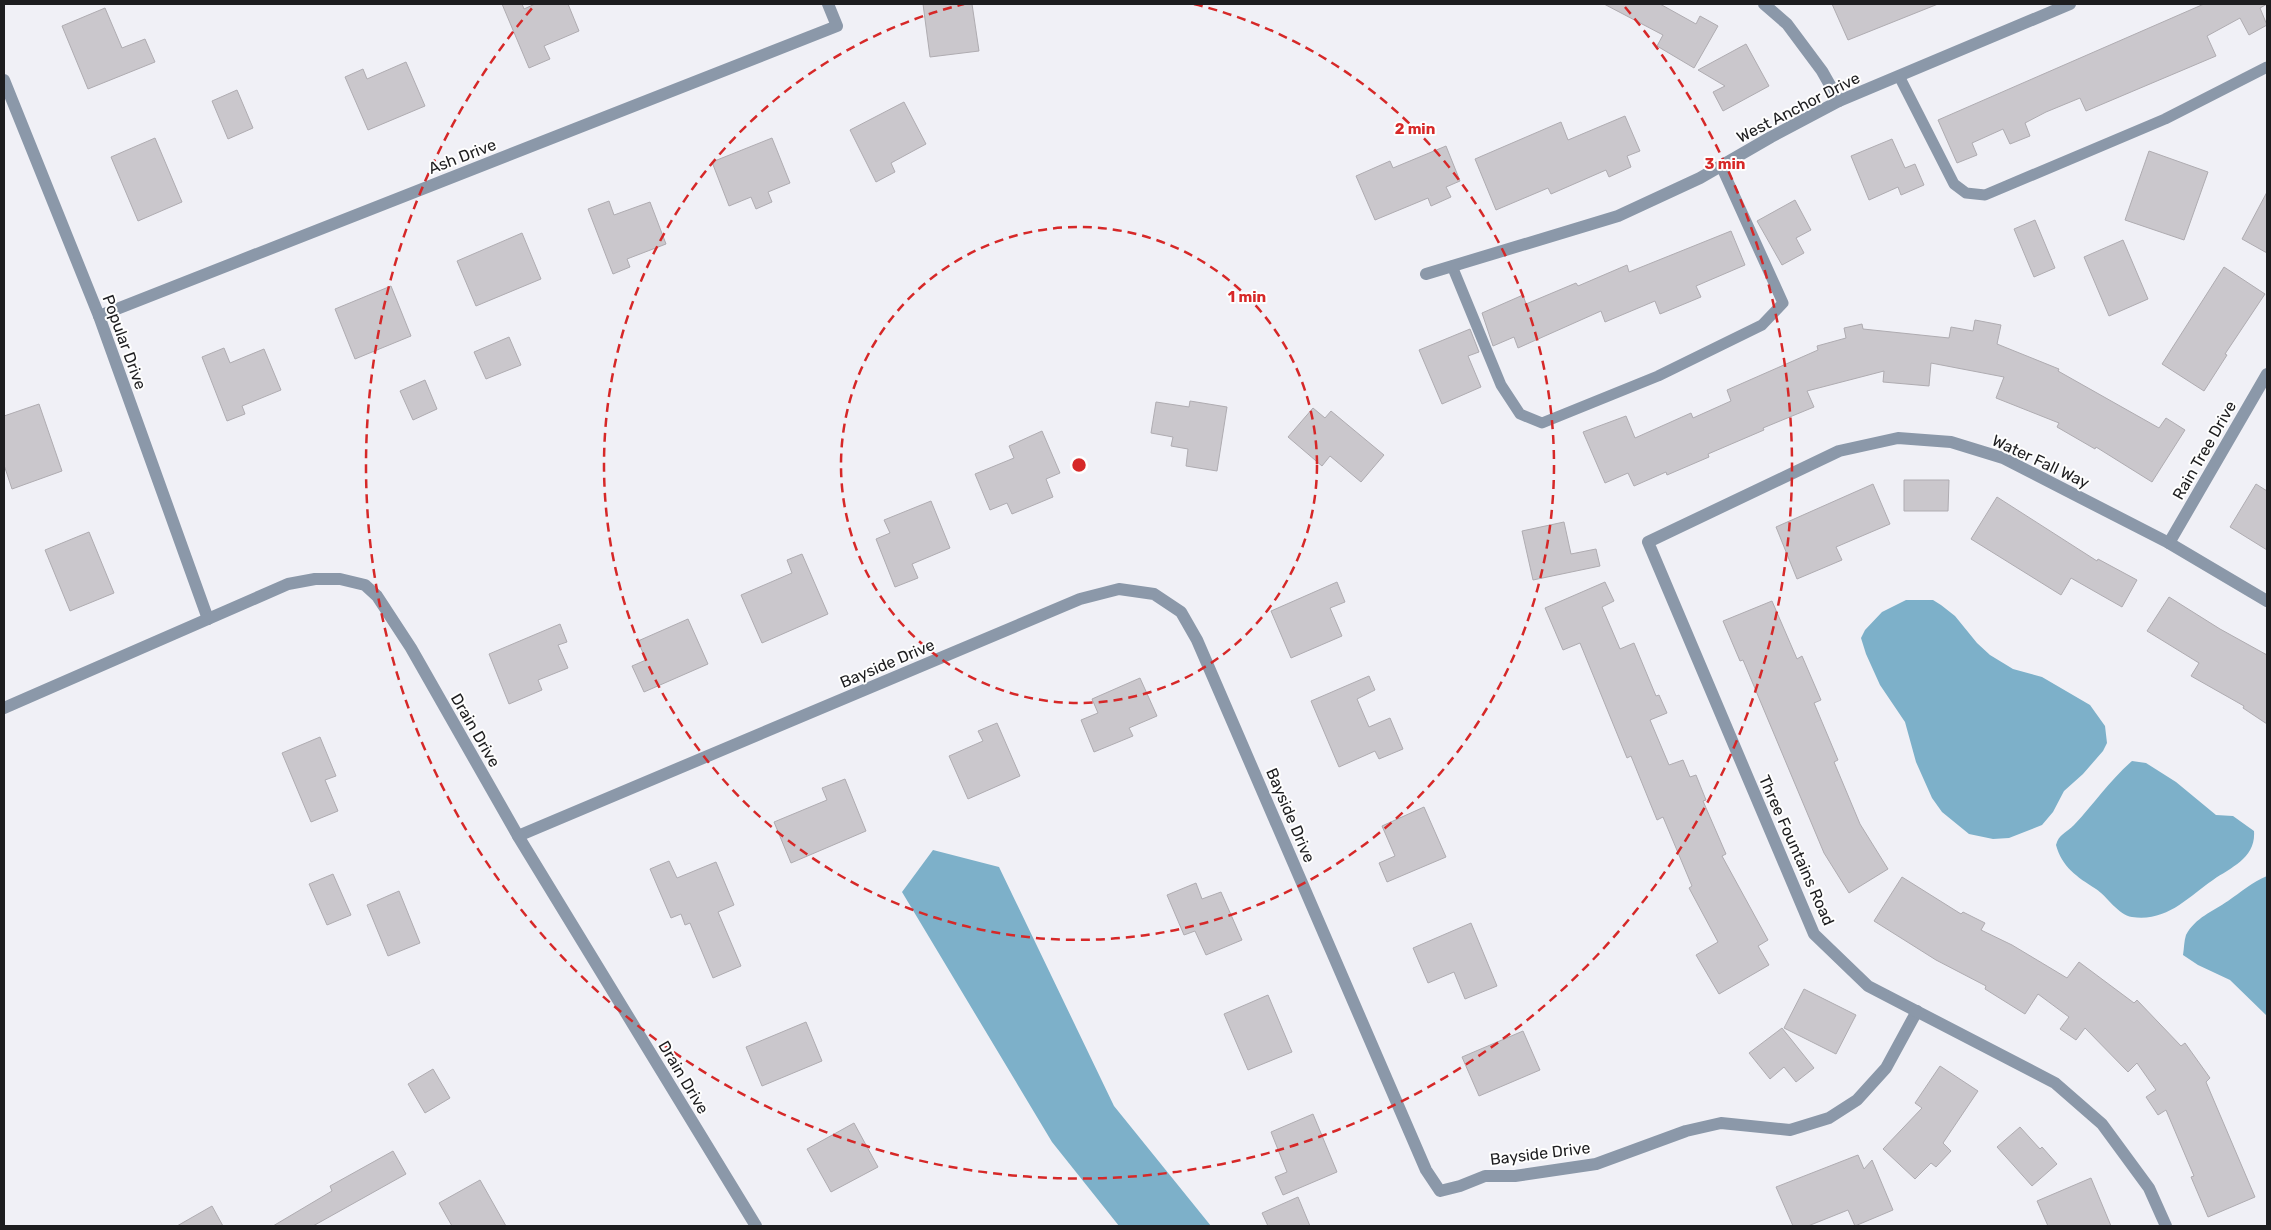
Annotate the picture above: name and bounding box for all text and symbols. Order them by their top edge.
street label: West Anchor Drive [1733,68,1863,147]
text: 2 min [1395,120,1435,138]
street label: Ash Drive [426,135,499,178]
text: 3 min [1705,155,1745,173]
text: 1 min [1228,288,1266,306]
street label: Popular Drive [99,292,150,392]
street label: Rain Tree Drive [2169,398,2240,503]
street label: Water Fall Way [1989,431,2093,492]
centre of rings [1070,456,1088,474]
street label: Bayside Drive [837,635,937,692]
street label: Drain Drive [447,690,504,770]
street label: Bayside Drive [1262,765,1319,865]
street label: Three Fountains Road [1755,772,1838,928]
street label: Drain Drive [654,1037,713,1117]
street label: Bayside Drive [1489,1138,1591,1169]

